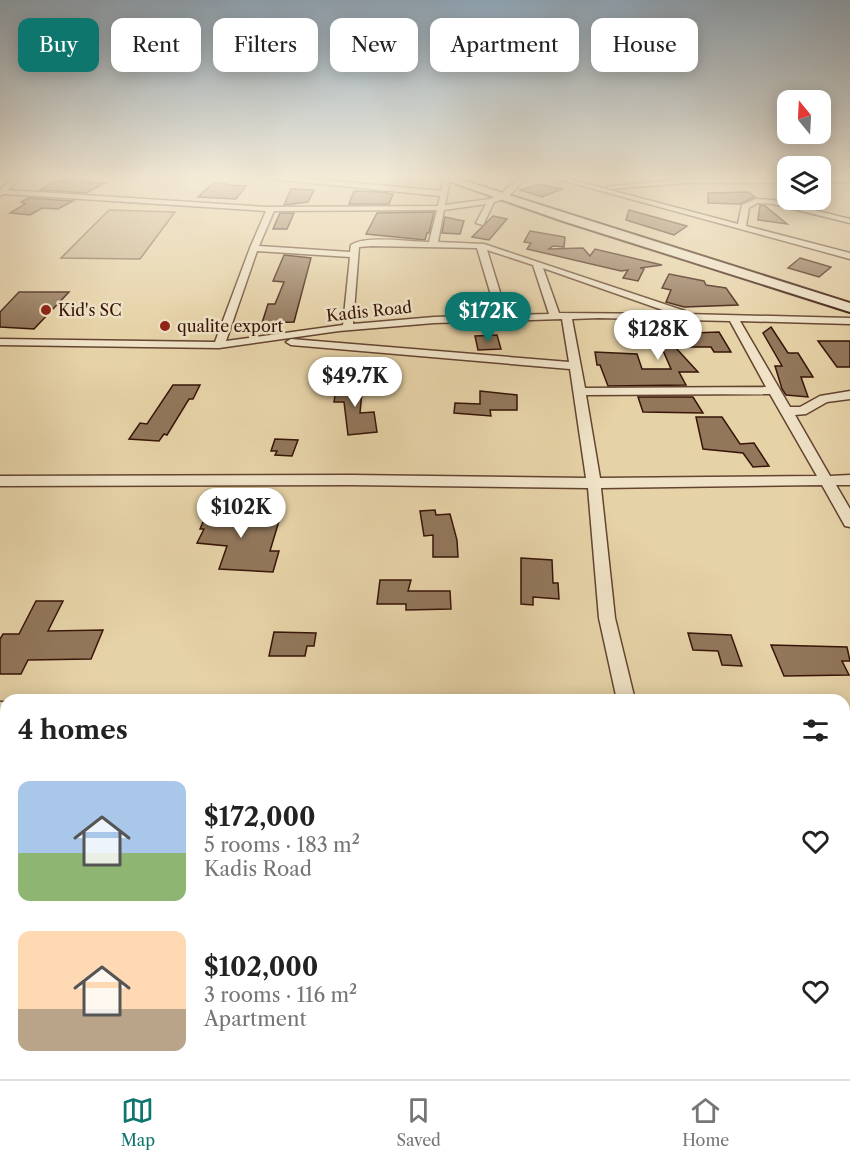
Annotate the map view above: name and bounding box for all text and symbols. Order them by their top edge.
chip: Buy [18,18,99,72]
chip: Rent [111,18,201,72]
chip: Filters [213,18,318,72]
chip: New [330,18,418,72]
chip: Apartment [430,18,579,72]
chip: House [591,18,698,72]
north arrow [777,90,831,144]
map controls [777,90,831,210]
button: layers [777,156,831,210]
pin: $172K [446,292,530,343]
street label: Kadis Road [325,297,413,325]
text: $172K [459,299,517,323]
place label: Kid's SC [58,300,122,320]
marker: Kid's SC [39,303,53,317]
pin: $128K [616,310,700,361]
place label: qualite export [177,316,284,336]
text: $128K [628,317,688,341]
marker: qualite export [158,319,172,333]
pin: $49.7K [306,357,404,408]
text: $49.7K [322,364,388,388]
pin: $102K [199,488,283,539]
text: $102K [211,495,271,519]
text: 4 homes [18,714,128,746]
icon: filters [799,714,832,747]
text: $172,000 [204,801,316,833]
icon: home [66,805,138,877]
icon: heart [799,825,832,858]
text: 5 rooms · 183 m² [204,833,360,857]
text: Kadis Road [204,857,312,881]
text: $102,000 [204,951,318,983]
icon: home [66,955,138,1027]
icon: heart [799,975,832,1008]
text: 3 rooms · 116 m² [204,983,357,1007]
text: Apartment [204,1007,307,1031]
tab: Map [121,1094,155,1150]
tab: Saved [396,1094,441,1150]
tab: Home [682,1094,729,1150]

